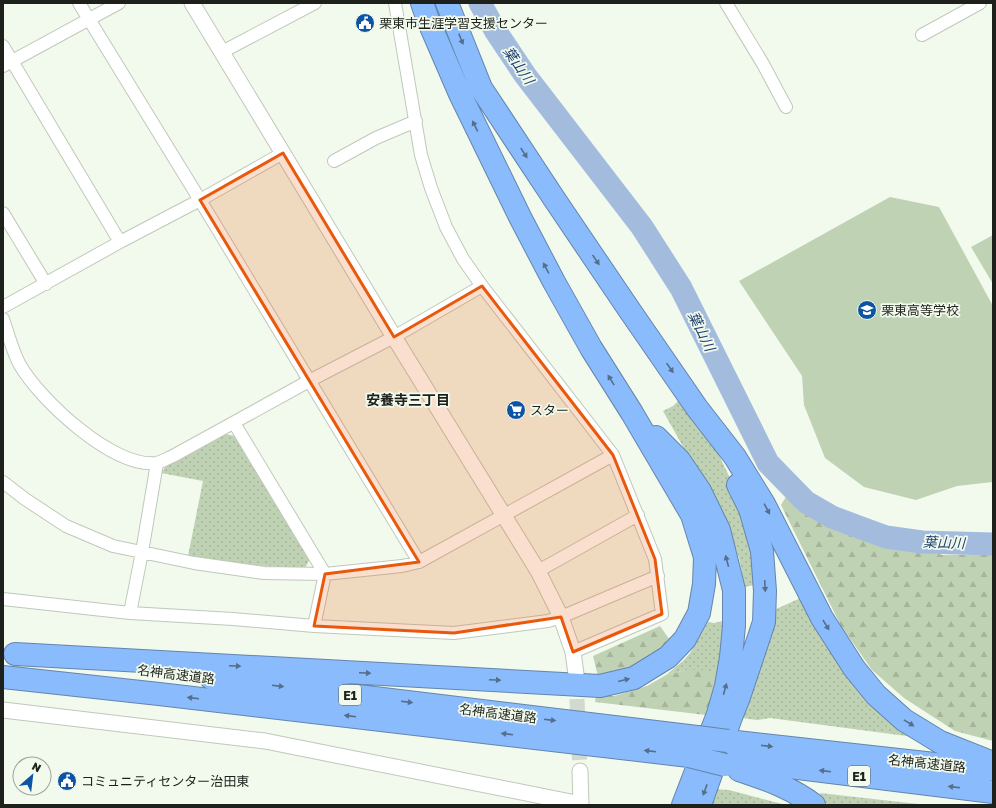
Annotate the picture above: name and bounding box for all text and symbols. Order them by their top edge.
public building icon: 栗東市生涯学習支援センター [354,12,376,34]
place label: 栗東市生涯学習支援センター [379,15,548,31]
one-way arrow [459,34,465,46]
water label: 葉山川 [500,43,539,89]
one-way arrow [472,121,478,132]
one-way arrow [520,147,527,158]
one-way arrow [593,254,600,266]
one-way arrow [543,262,549,273]
school or university icon: 栗東高等学校 [856,299,878,321]
place label: 栗東高等学校 [881,302,959,318]
water label: 葉山川 [685,308,720,355]
one-way arrow [666,362,674,373]
one-way arrow [608,374,615,386]
district label: 安養寺三丁目 [366,391,450,408]
supermarket icon: スター [505,399,527,421]
place label: スター [530,402,569,418]
one-way arrow [764,503,770,515]
water label: 葉山川 [923,533,967,551]
one-way arrow [724,555,730,567]
one-way arrow [761,580,768,592]
one-way arrow [822,619,829,631]
street label: 名神高速道路 [136,661,216,687]
one-way arrow [229,663,241,670]
one-way arrow [359,670,371,677]
one-way arrow [489,677,501,684]
one-way arrow [618,677,630,683]
one-way arrow [272,683,284,690]
one-way arrow [722,683,728,696]
road number: E1 [339,685,361,705]
one-way arrow [187,695,199,701]
one-way arrow [401,699,413,705]
street label: 名神高速道路 [458,700,538,726]
one-way arrow [344,713,356,719]
one-way arrow [544,716,556,723]
one-way arrow [904,719,914,727]
one-way arrow [501,731,513,737]
one-way arrow [761,742,773,749]
one-way arrow [644,748,656,754]
street label: 名神高速道路 [887,751,967,775]
north arrow [12,756,52,796]
text: N [30,759,44,774]
road number: E1 [848,766,870,786]
one-way arrow [819,768,831,775]
public building icon: コミュニティセンター治田東 [56,770,78,792]
place label: コミュニティセンター治田東 [81,773,249,789]
one-way arrow [948,784,960,790]
one-way arrow [701,785,707,797]

